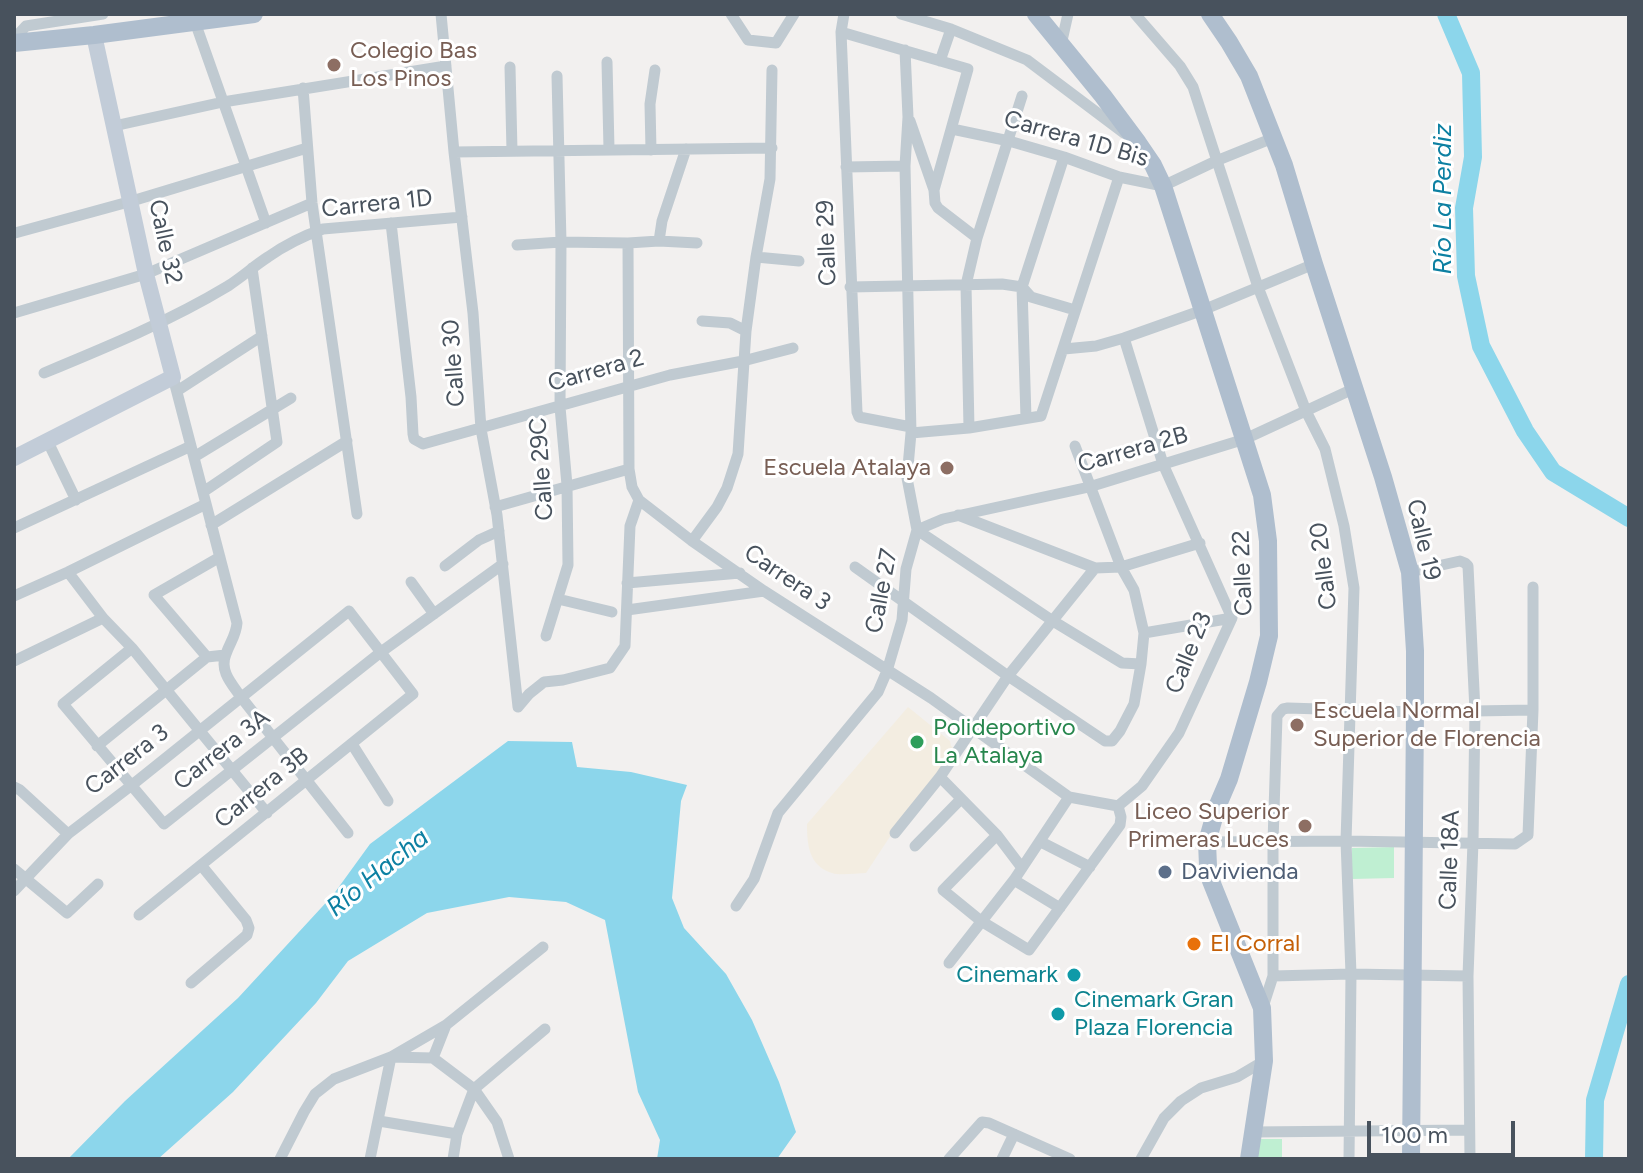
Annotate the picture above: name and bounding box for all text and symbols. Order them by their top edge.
place label: Colegio Bas Los Pinos [350,37,477,93]
marker: Colegio Bas Los Pinos [325,56,343,74]
street label: Carrera 1D Bis [1000,105,1152,173]
water label: Río La Perdiz [1427,123,1459,275]
street label: Carrera 1D [320,184,434,224]
street label: Calle 32 [142,197,188,287]
street label: Calle 29 [811,199,843,287]
street label: Calle 30 [437,318,471,408]
street label: Carrera 2 [545,344,647,398]
street label: Calle 29C [524,416,560,522]
street label: Carrera 2B [1075,421,1191,479]
place label: Escuela Atalaya [763,454,931,482]
marker: Escuela Atalaya [938,459,956,477]
street label: Calle 19 [1400,497,1446,583]
street label: Calle 20 [1304,521,1344,611]
street label: Calle 22 [1227,530,1259,616]
street label: Carrera 3 [738,539,836,617]
street label: Calle 27 [860,546,904,636]
street label: Calle 23 [1160,608,1218,698]
place label: Escuela Normal Superior de Florencia [1313,697,1541,753]
street label: Carrera 3A [168,703,276,797]
place label: Polideportivo La Atalaya [933,714,1076,770]
marker: Escuela Normal Superior de Florencia [1288,716,1306,734]
street label: Carrera 3 [79,718,175,802]
marker: Polideportivo La Atalaya [908,733,926,751]
street label: Carrera 3B [209,741,315,835]
place label: Liceo Superior Primeras Luces [1127,798,1289,854]
street label: Calle 18A [1434,810,1466,910]
marker: Liceo Superior Primeras Luces [1296,817,1314,835]
water label: Río Hacha [321,822,435,924]
place label: Davivienda [1181,858,1298,886]
marker: Davivienda [1156,863,1174,881]
place label: El Corral [1210,930,1300,958]
marker: El Corral [1185,935,1203,953]
place label: Cinemark [956,961,1058,989]
marker: Cinemark [1065,966,1083,984]
place label: Cinemark Gran Plaza Florencia [1074,986,1234,1042]
marker: Cinemark Gran Plaza Florencia [1049,1005,1067,1023]
scale bar [1371,1105,1519,1155]
text: 100 m [1381,1120,1448,1149]

